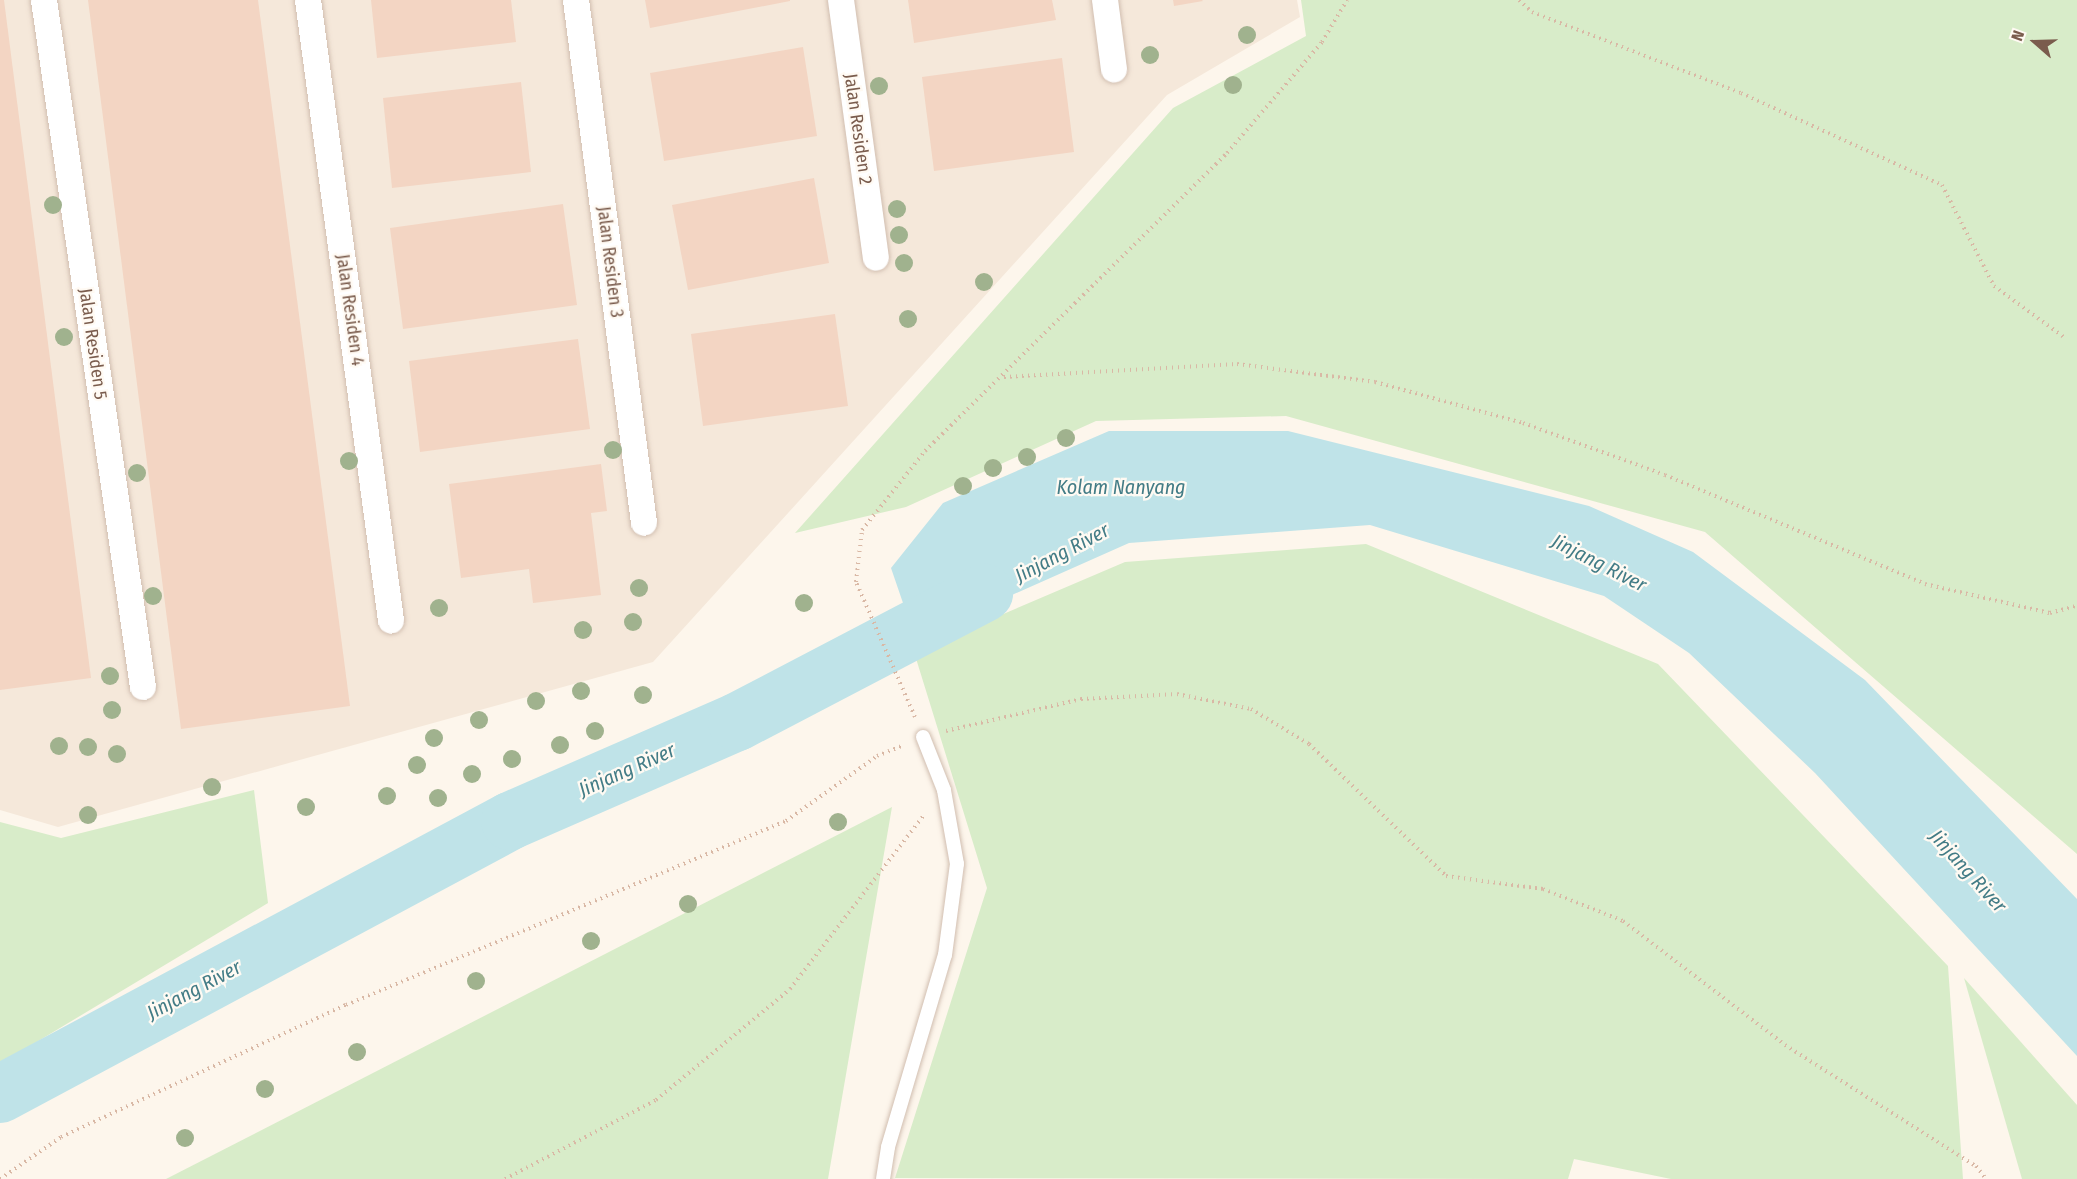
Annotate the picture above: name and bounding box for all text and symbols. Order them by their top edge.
north arrow [2005,12,2065,72]
text: N [2007,28,2028,43]
street label: Jalan Residen 2 [840,72,876,186]
street label: Jalan Residen 3 [592,205,628,319]
street label: Jalan Residen 4 [331,253,369,367]
street label: Jalan Residen 5 [75,287,111,401]
water label: Kolam Nanyang [1056,475,1186,499]
water label: Jinjang River [1011,518,1113,588]
water label: Jinjang River [1548,529,1650,597]
water label: Jinjang River [575,738,679,802]
water label: Jinjang River [1925,825,2011,917]
water label: Jinjang River [143,955,245,1025]

